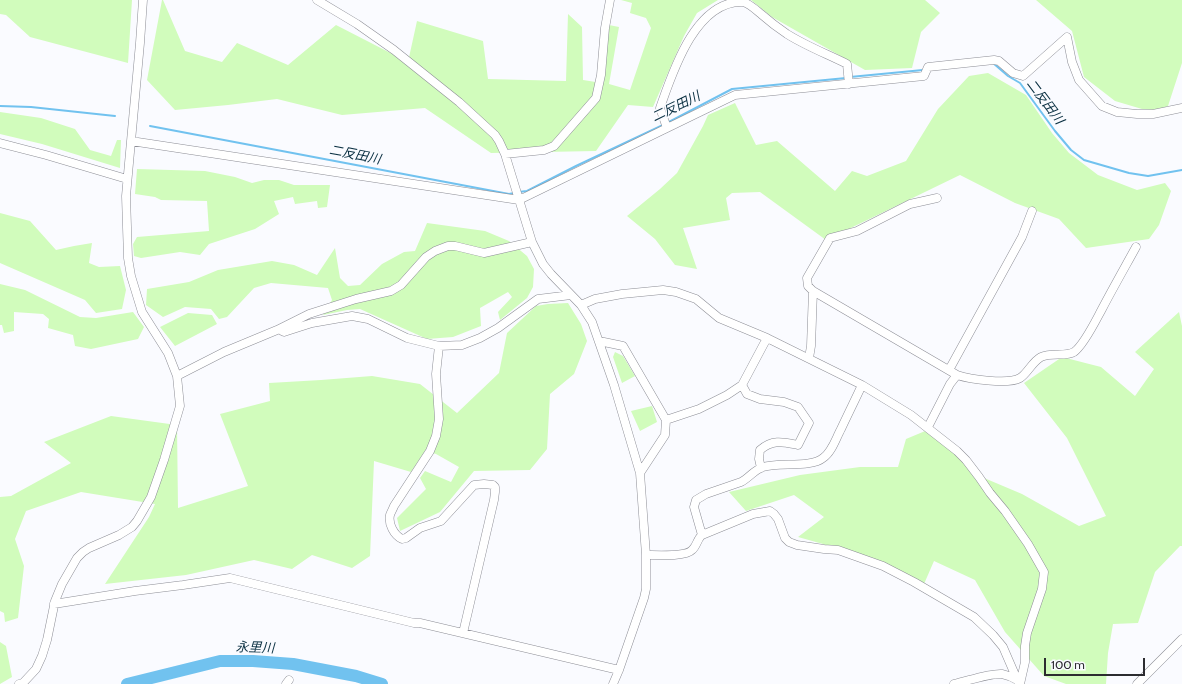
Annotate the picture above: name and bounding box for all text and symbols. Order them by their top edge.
water label: 二反田川 [1023,77,1067,127]
water label: 二反田川 [649,89,703,125]
water label: 二反田川 [328,142,382,168]
water label: 永里川 [235,640,275,656]
scale bar [1046,650,1147,676]
text: 100 m [1051,657,1085,672]

